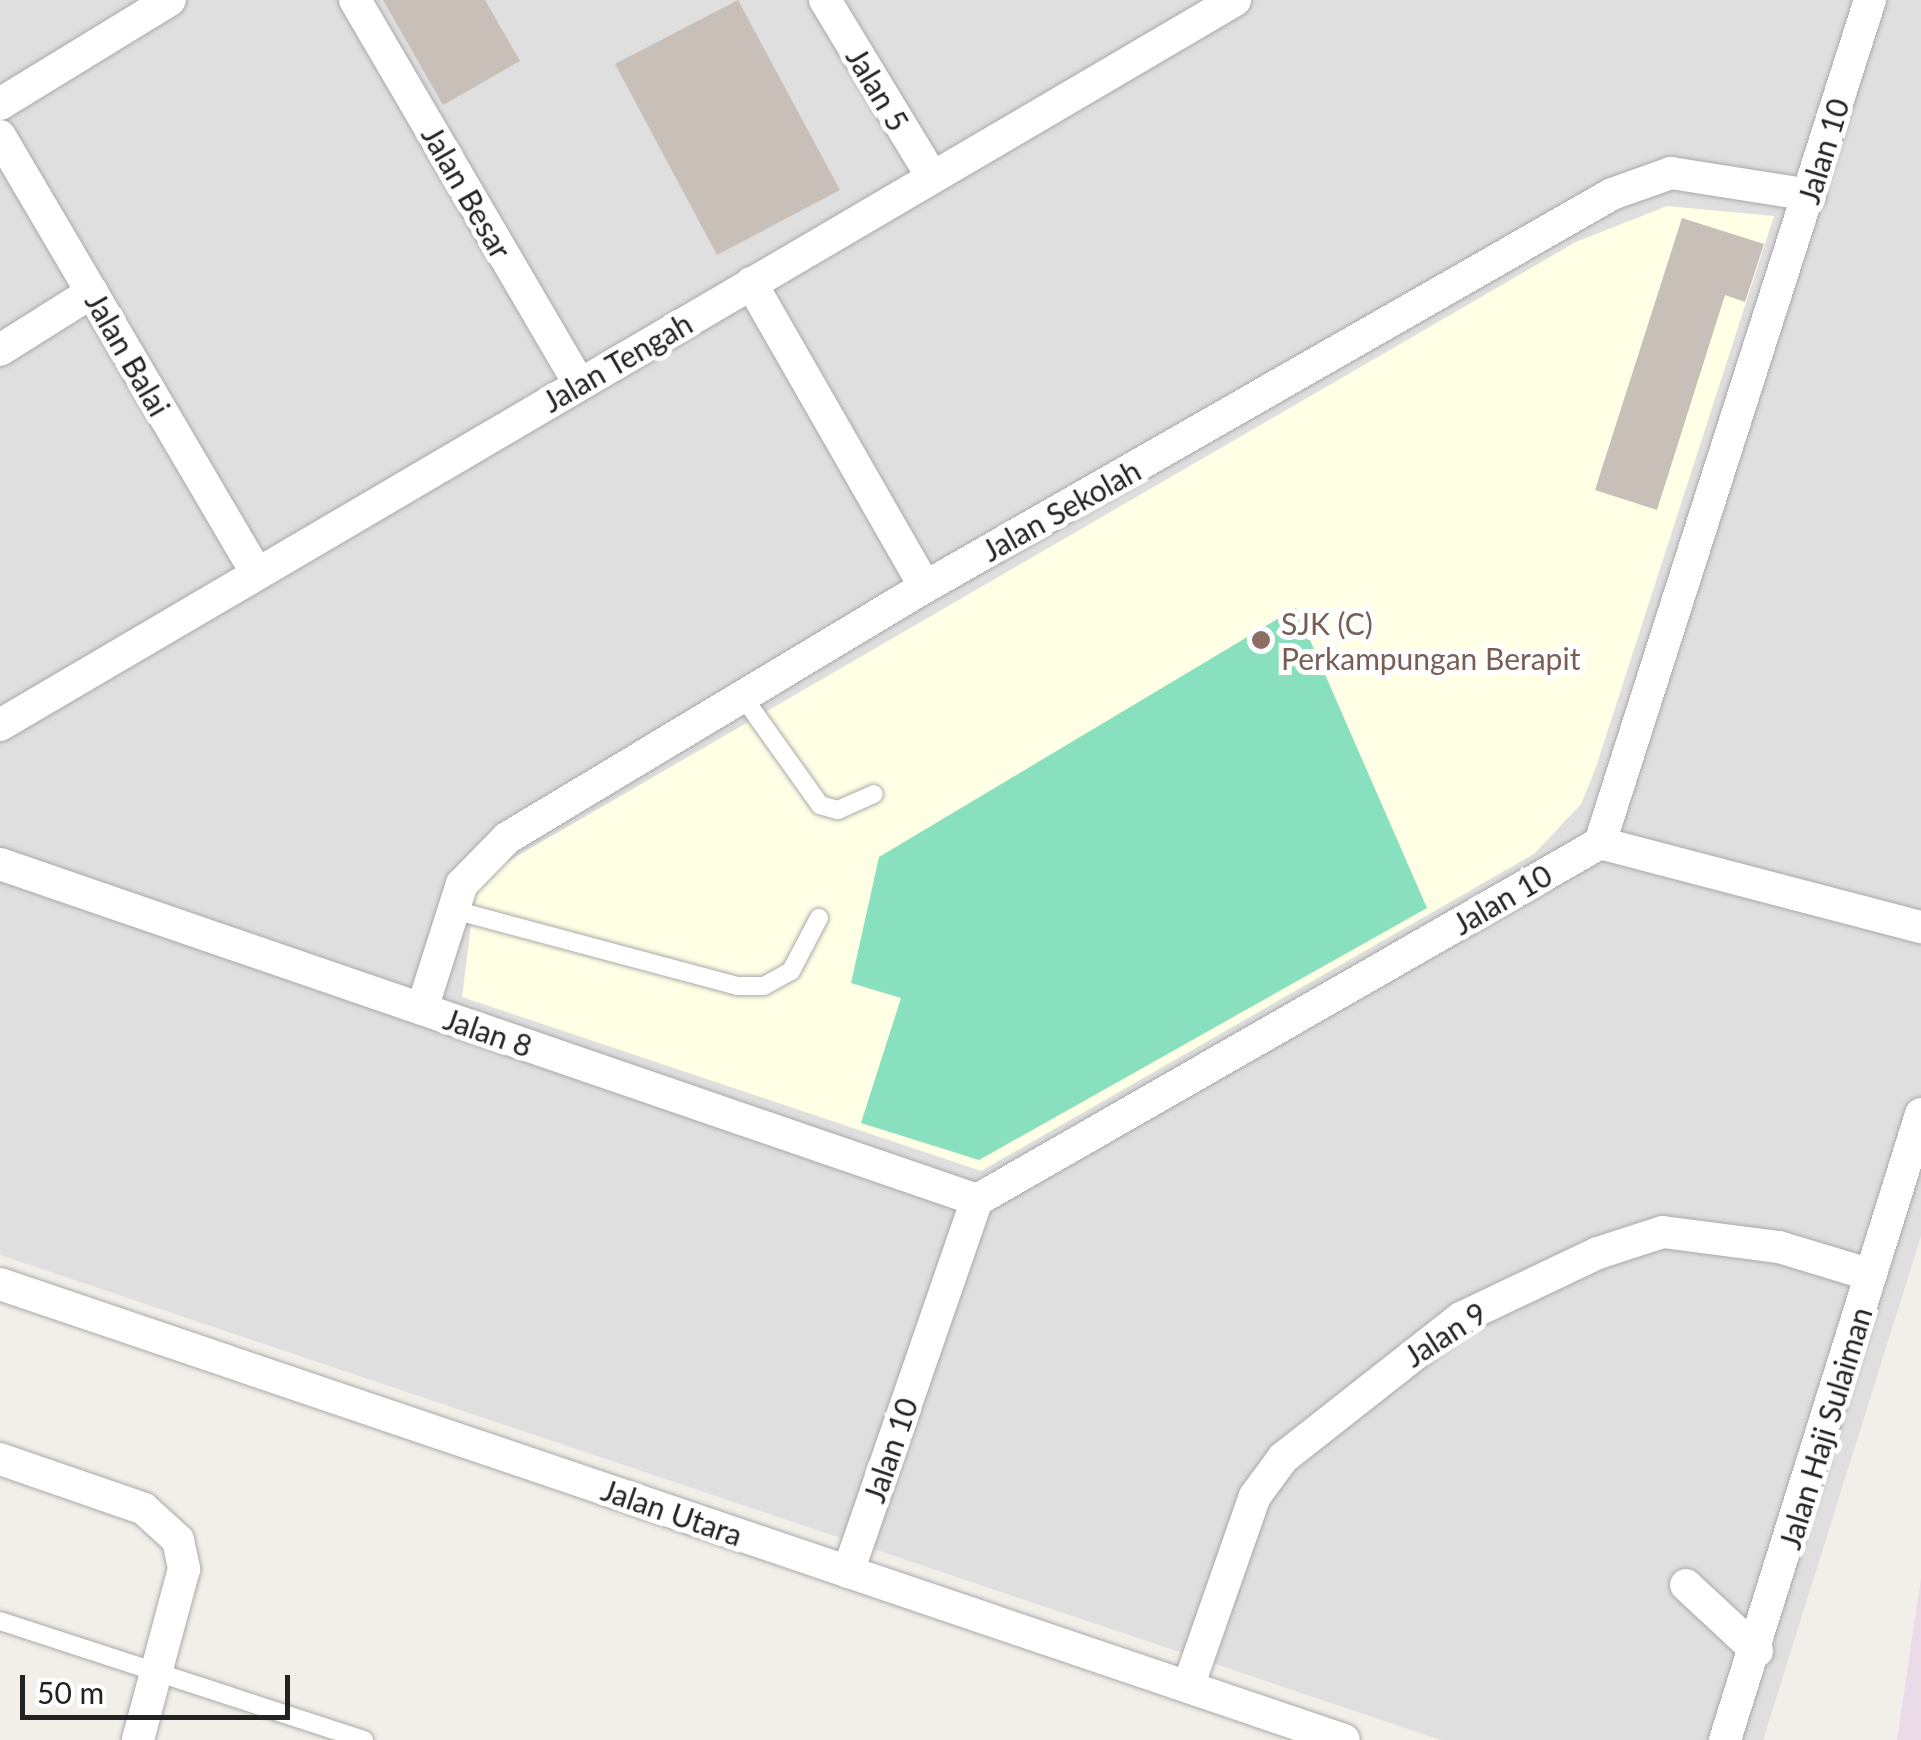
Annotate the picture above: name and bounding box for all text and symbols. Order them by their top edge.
street label: Jalan 5 [839,41,917,137]
street label: Jalan 10 [1790,94,1856,208]
street label: Jalan Besar [415,119,519,265]
street label: Jalan Balai [78,286,178,422]
street label: Jalan Tengah [536,305,698,419]
street label: Jalan Sekolah [976,452,1146,568]
place label: SJK (C) Perkampungan Berapit [1281,605,1580,676]
marker: SJK (C) Perkampungan Berapit [1250,629,1272,651]
street label: Jalan 10 [1446,856,1558,942]
street label: Jalan 8 [439,1000,537,1064]
street label: Jalan 9 [1397,1294,1493,1374]
street label: Jalan Haji Sulaiman [1771,1303,1879,1553]
street label: Jalan 10 [855,1393,925,1507]
street label: Jalan Utara [597,1471,747,1553]
scale bar [25,1655,295,1717]
text: 50 m [37,1674,104,1710]

